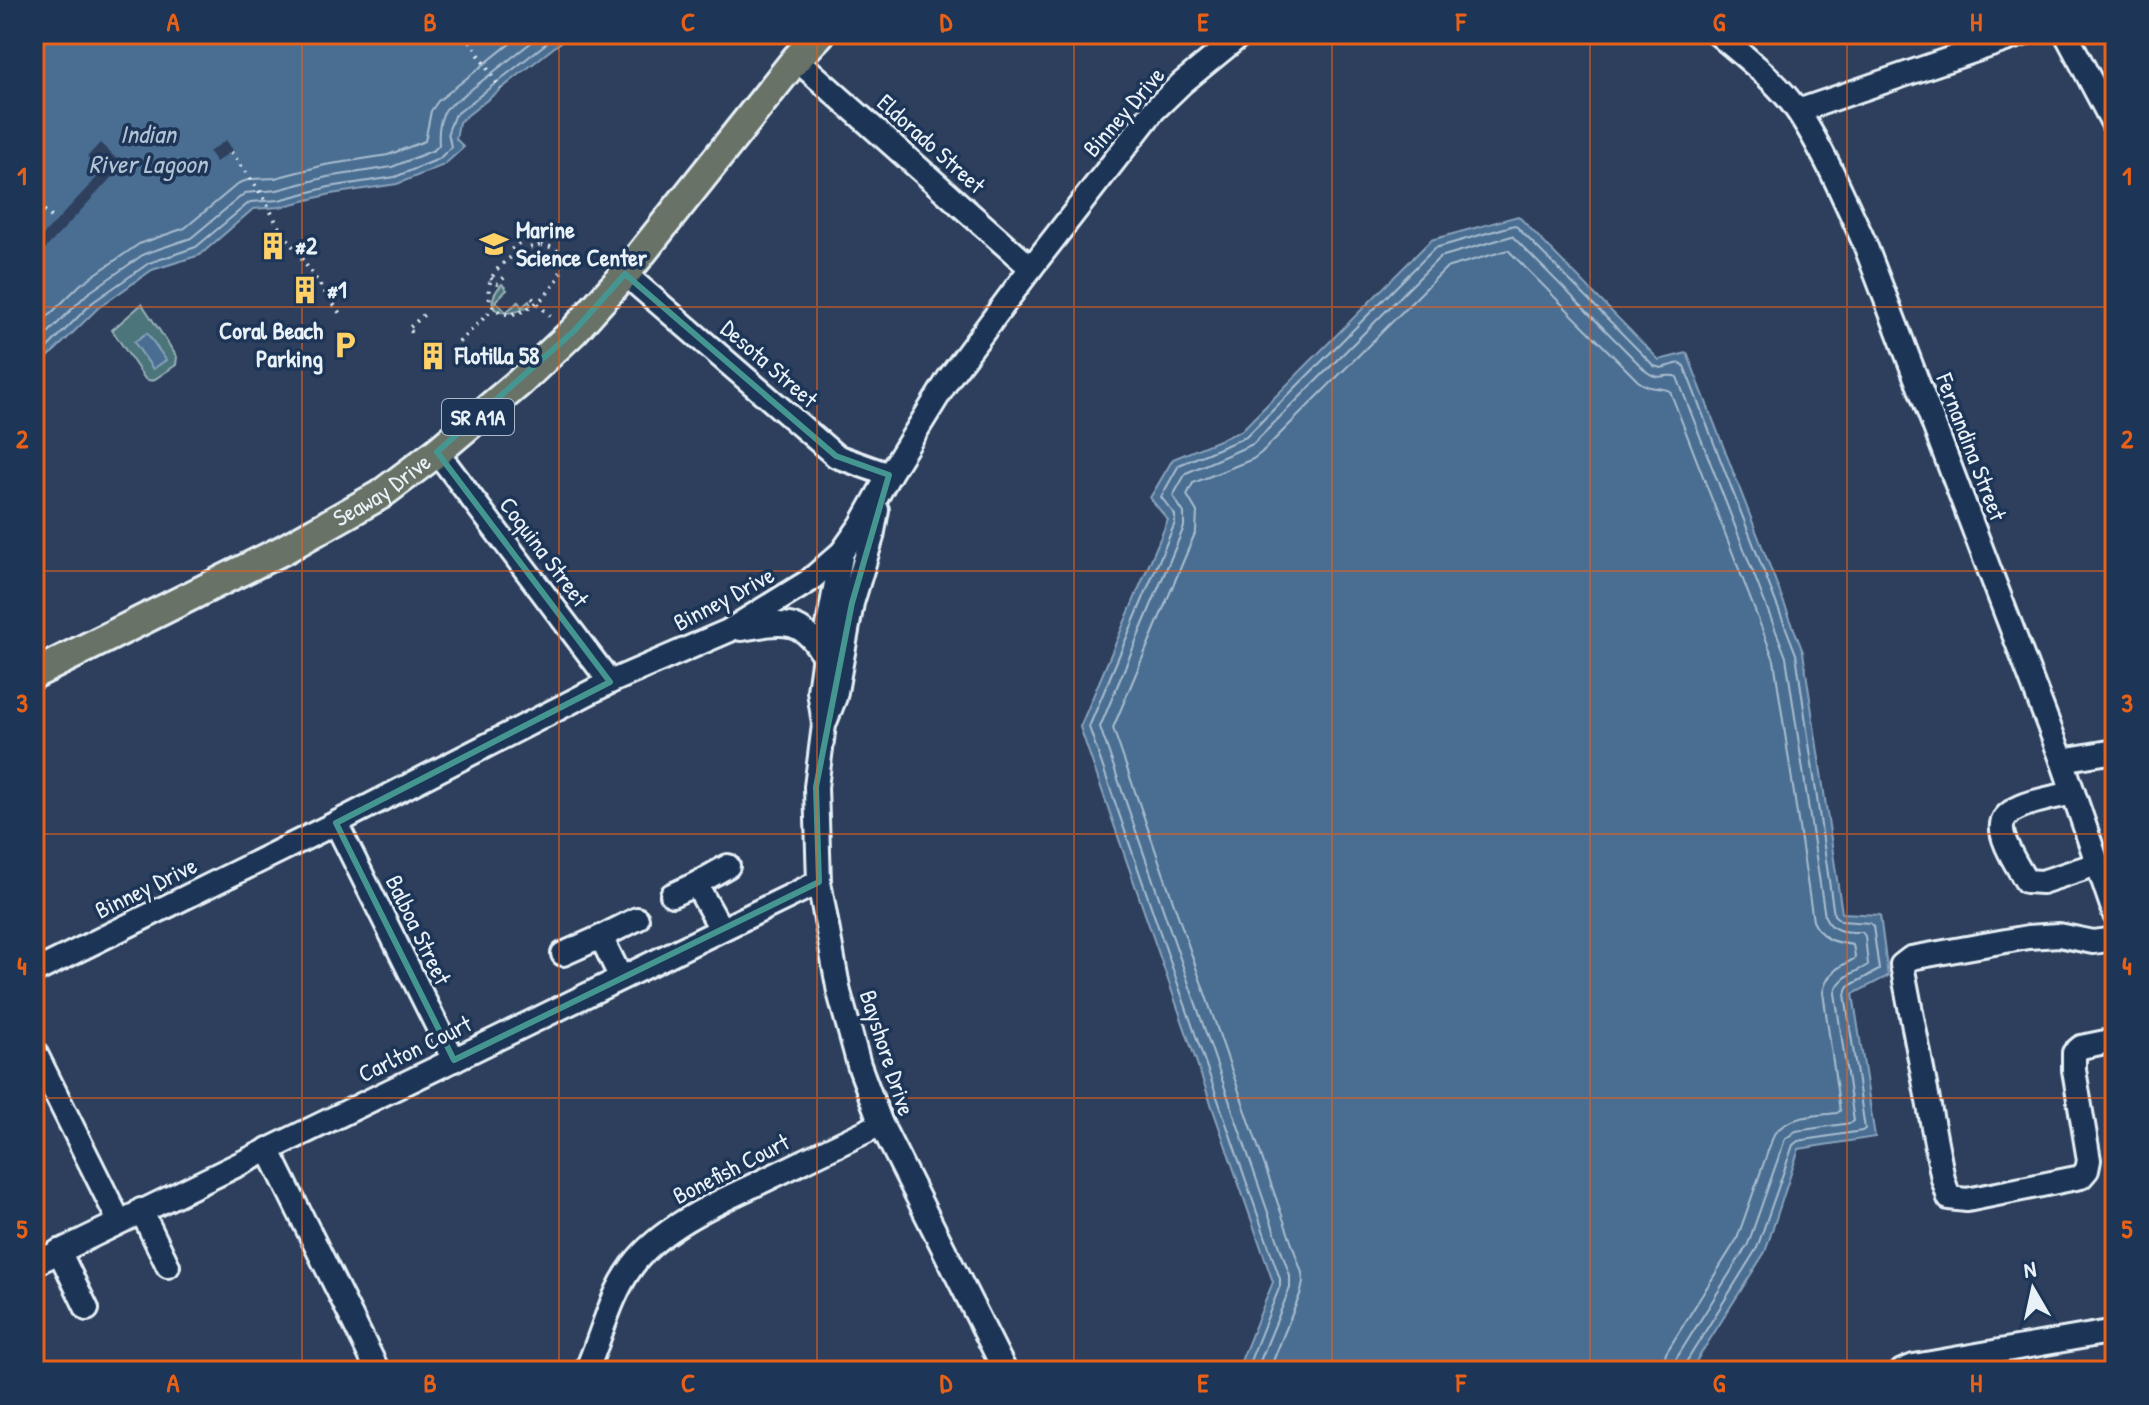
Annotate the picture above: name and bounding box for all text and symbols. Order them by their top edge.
text: A [167,4,180,39]
text: B [423,4,437,39]
text: C [681,4,695,39]
text: D [940,4,953,39]
text: E [1197,4,1209,39]
text: F [1455,4,1467,39]
text: G [1713,4,1726,39]
text: H [1970,4,1982,39]
street label: Binney Drive [1075,59,1172,163]
street label: Eldorado Street [871,86,993,201]
water label: Indian River Lagoon [89,116,209,182]
text: 1 [17,158,27,193]
text: 1 [2122,158,2132,193]
place label: Marine Science Center [516,213,648,273]
place label: #2 [295,229,318,261]
school or university icon: Marine Science Center [479,229,509,259]
building icon: #2 [258,231,288,261]
place label: #1 [327,273,347,305]
building icon: #1 [290,275,320,305]
street label: Desota Street [714,312,826,415]
place label: Coral Beach Parking [219,314,323,375]
parking icon: Coral Beach Parking [330,330,360,360]
place label: Flotilla 58 [454,339,540,371]
building icon: Flotilla 58 [418,341,448,371]
street label: Fernandina Street [1929,367,2015,526]
road number: SR A1A [442,399,514,435]
text: 2 [16,421,29,456]
text: 2 [2121,421,2134,456]
street label: Seaway Drive [327,445,437,533]
street label: Coquina Street [493,490,597,614]
street label: Binney Drive [668,558,780,638]
text: 3 [16,685,28,720]
text: 3 [2121,685,2133,720]
street label: Binney Drive [89,848,202,926]
street label: Balboa Street [379,869,460,990]
text: 4 [17,948,27,983]
text: 4 [2122,948,2132,983]
street label: Bayshore Drive [853,986,923,1120]
street label: Carlton Court [353,1007,477,1089]
street label: Bonefish Court [667,1125,795,1211]
text: 5 [17,1211,28,1246]
text: 5 [2122,1211,2133,1246]
north arrow [1993,1249,2073,1329]
text: N [2022,1253,2038,1285]
text: A [167,1365,180,1400]
text: B [423,1365,437,1400]
text: C [681,1365,695,1400]
text: D [940,1365,953,1400]
text: E [1197,1365,1209,1400]
text: F [1455,1365,1467,1400]
text: G [1713,1365,1726,1400]
text: H [1970,1365,1982,1400]

